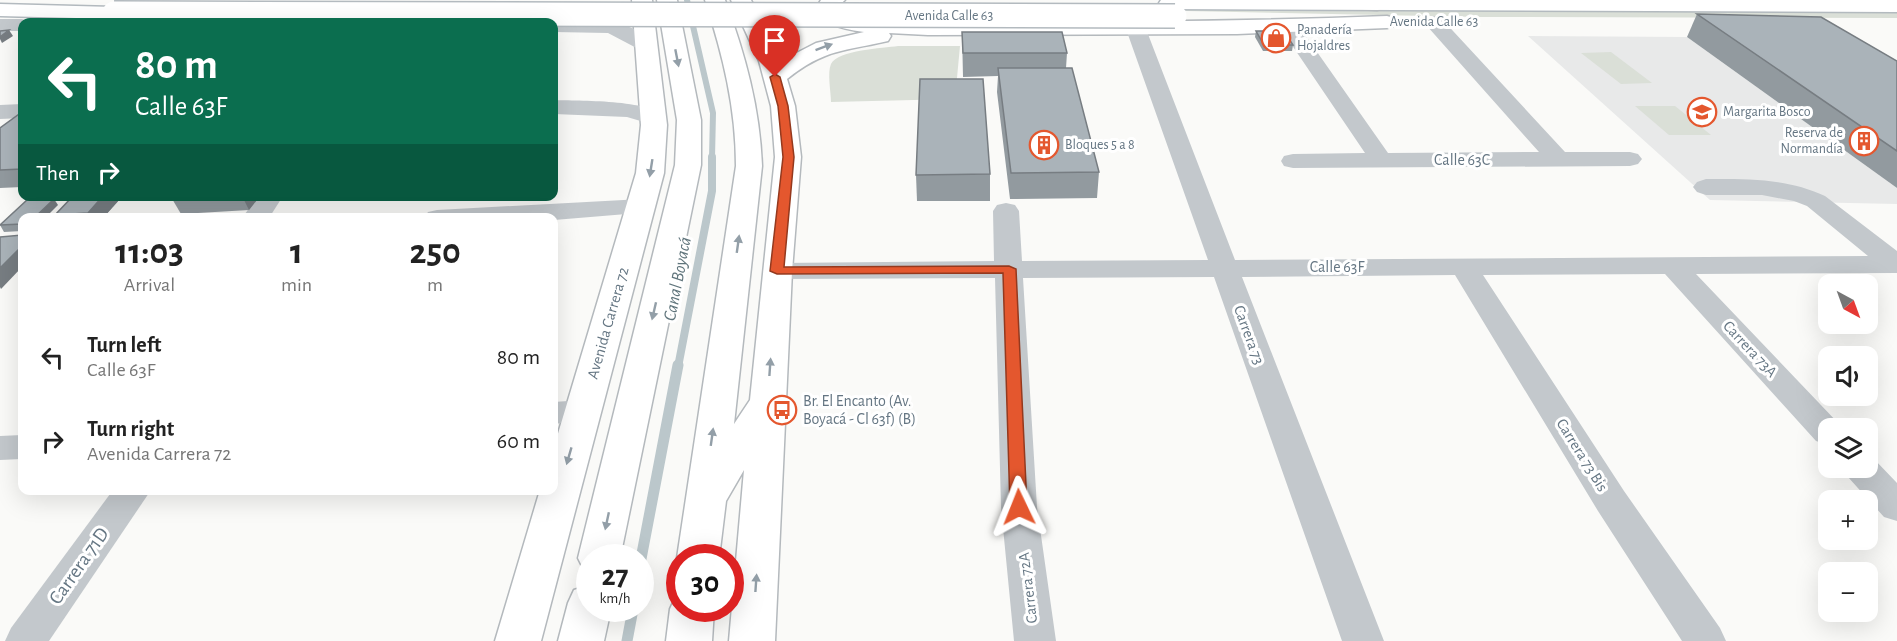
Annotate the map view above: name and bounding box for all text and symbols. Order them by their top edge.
street label: Avenida Calle 63 [905,9,993,23]
pin [749,15,800,77]
street label: Avenida Calle 63 [1390,15,1478,29]
shop icon: Panadería Hojaldres [1260,22,1292,54]
place label: Panadería Hojaldres [1297,23,1353,53]
icon: arrive [758,24,791,57]
icon: left [36,42,114,120]
one-way arrow [816,42,834,52]
text: 80 m [135,44,218,86]
one-way arrow [673,48,682,67]
text: Calle 63F [135,93,227,120]
school or university icon: Margarita Bosco [1686,96,1718,128]
place label: Margarita Bosco [1723,105,1811,119]
building icon: Reserva de Normandía [1848,125,1880,157]
place label: Reserva de Normandía [1781,126,1844,156]
building icon: Bloques 5 a 8 [1028,129,1060,161]
place label: Bloques 5 a 8 [1065,138,1135,152]
street label: Calle 63C [1434,152,1490,168]
icon: right [92,156,125,189]
one-way arrow [646,158,655,177]
text: Then [36,162,80,184]
text: 11:03 [115,234,184,270]
text: 1 [290,234,303,270]
text: 250 [409,234,461,270]
water label: Canal Boyacá [661,235,695,323]
one-way arrow [734,235,743,254]
street label: Calle 63F [1310,259,1365,275]
street label: Avenida Carrera 72 [584,265,632,381]
north arrow [1818,274,1878,334]
map controls [1818,274,1878,622]
text: Arrival [124,275,175,295]
text: min [281,275,312,295]
text: m [427,275,443,295]
one-way arrow [649,301,658,320]
street label: Carrera 73 [1231,303,1267,367]
street label: Carrera 73A [1720,318,1780,380]
text: Turn left [87,334,161,356]
icon: left [36,341,69,374]
text: 80 m [497,346,540,368]
button: sound [1818,346,1878,406]
one-way arrow [765,358,775,377]
text: Calle 63F [87,360,155,380]
place label: Br. El Encanto (Av. Boyacá - Cl 63f) (B) [803,393,916,428]
bus stop icon: Br. El Encanto (Av. Boyacá - Cl 63f) (B) [766,394,798,426]
street label: Carrera 73 Bis [1553,416,1611,494]
text: Turn right [87,418,174,440]
button: layers [1818,418,1878,478]
icon: right [36,425,69,458]
one-way arrow [708,428,717,447]
text: 60 m [497,430,540,452]
text: Avenida Carrera 72 [87,444,231,464]
one-way arrow [564,447,573,465]
position arrow [987,475,1051,539]
button: + [1818,490,1878,550]
one-way arrow [601,512,611,531]
street label: Carrera 71D [45,524,113,608]
speed limit sign: 30 [666,544,744,622]
street label: Carrera 72A [1016,552,1040,624]
text: 27 [601,561,629,591]
button: − [1818,562,1878,622]
one-way arrow [751,573,761,592]
text: km/h [600,591,630,606]

